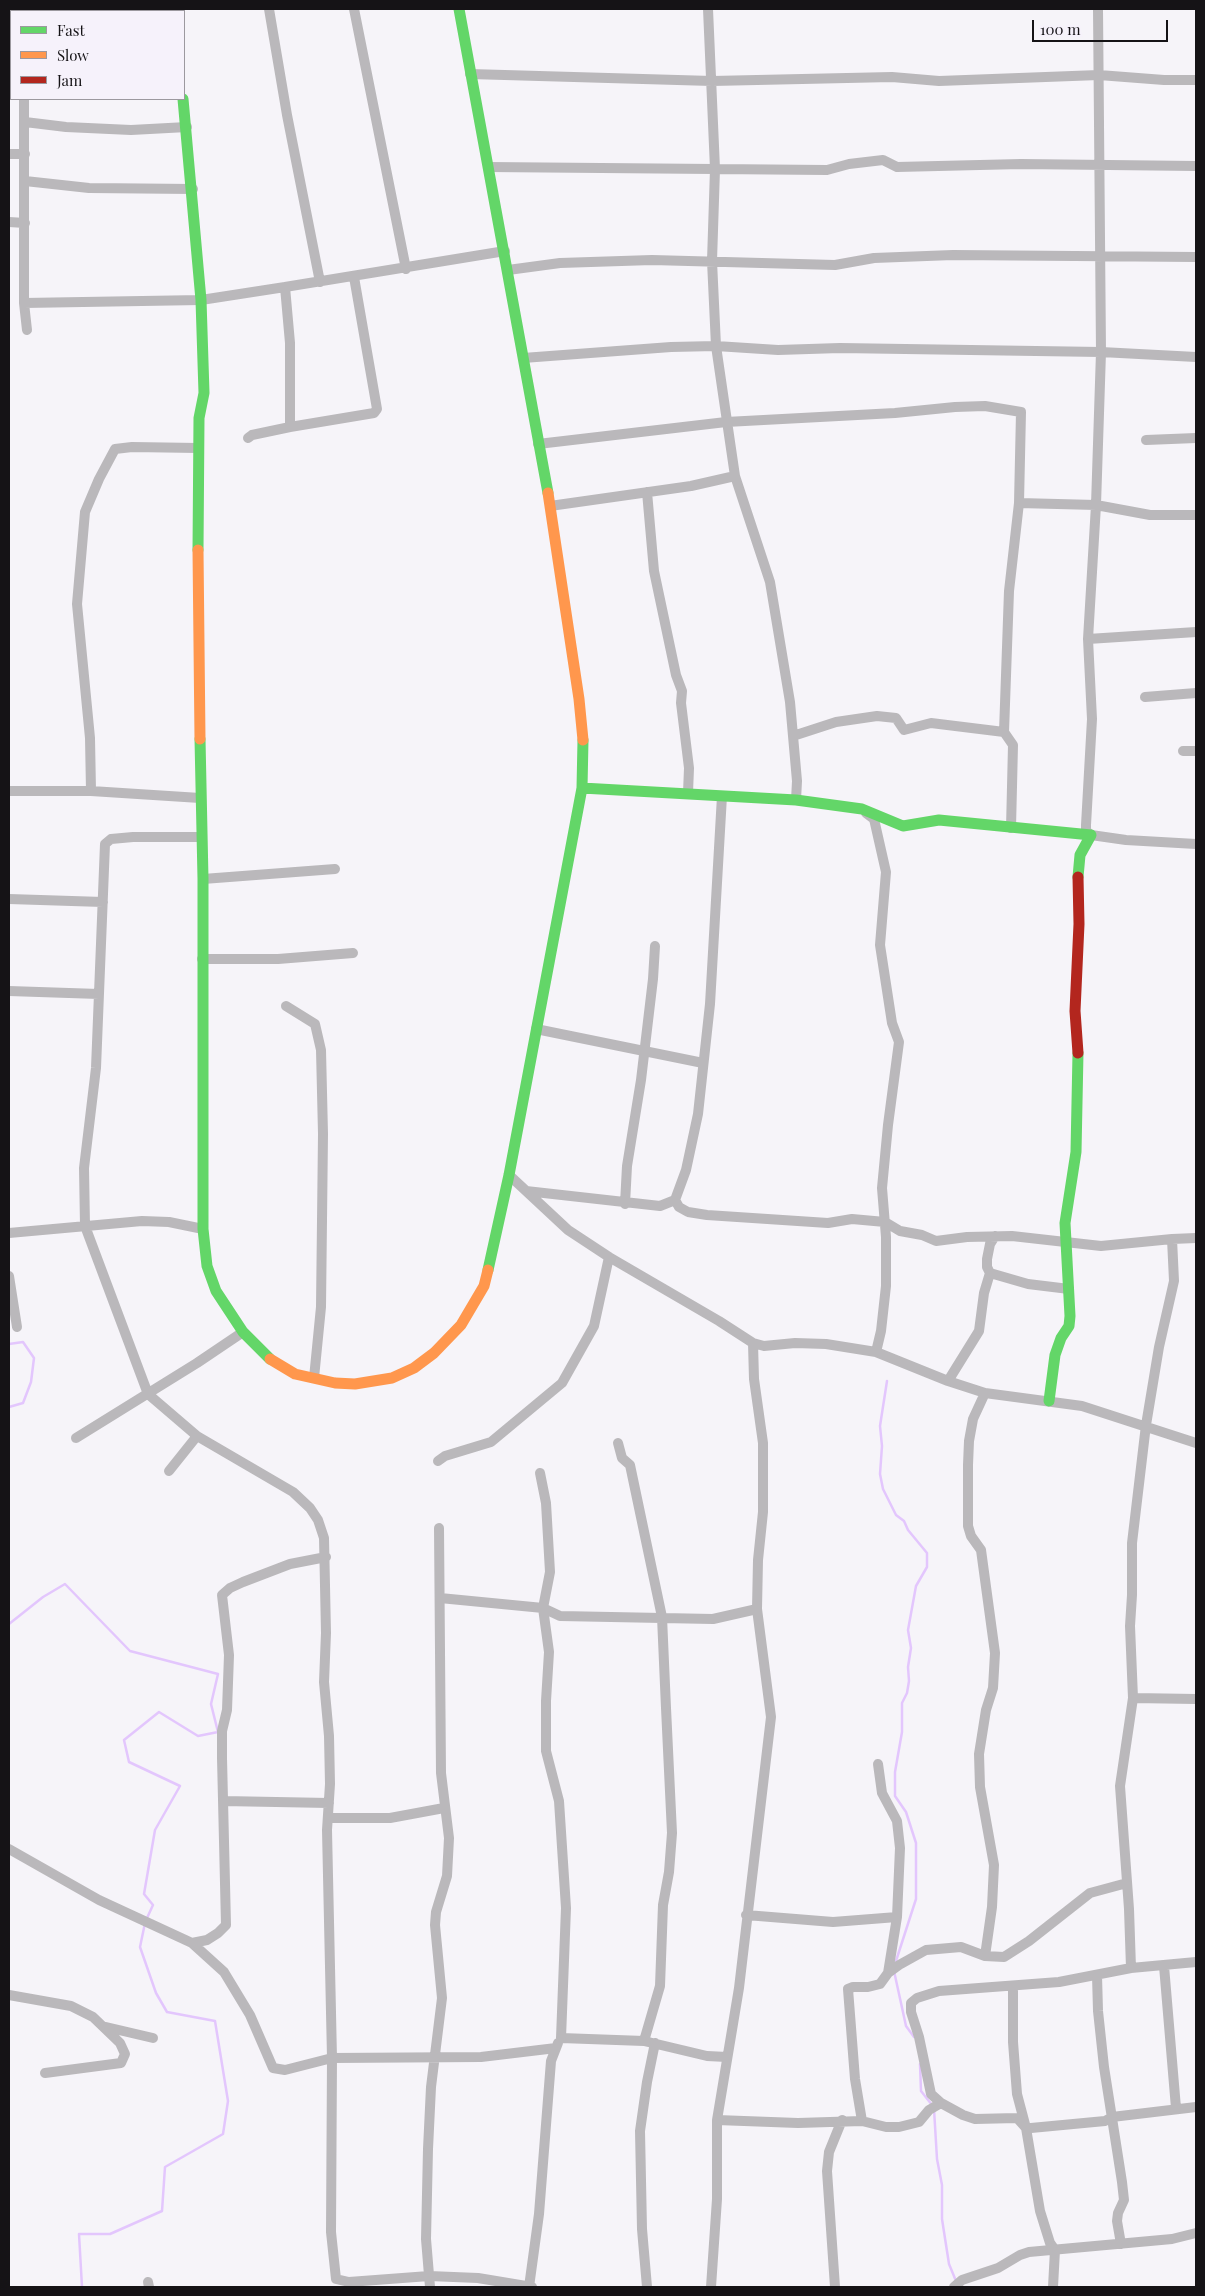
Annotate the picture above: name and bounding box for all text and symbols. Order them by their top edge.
legend [10,10,185,100]
scale bar [1035,10,1171,42]
text: 100 m [1040,19,1081,39]
text: Fast [57,20,85,40]
text: Slow [57,45,89,65]
text: Jam [57,70,82,90]

